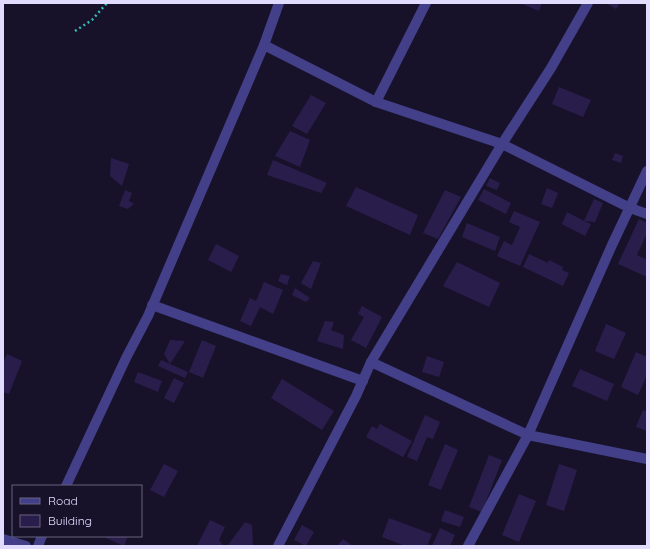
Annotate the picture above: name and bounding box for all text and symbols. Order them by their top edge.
legend [12,485,142,537]
text: Road [48,493,78,508]
text: Building [48,513,92,528]

